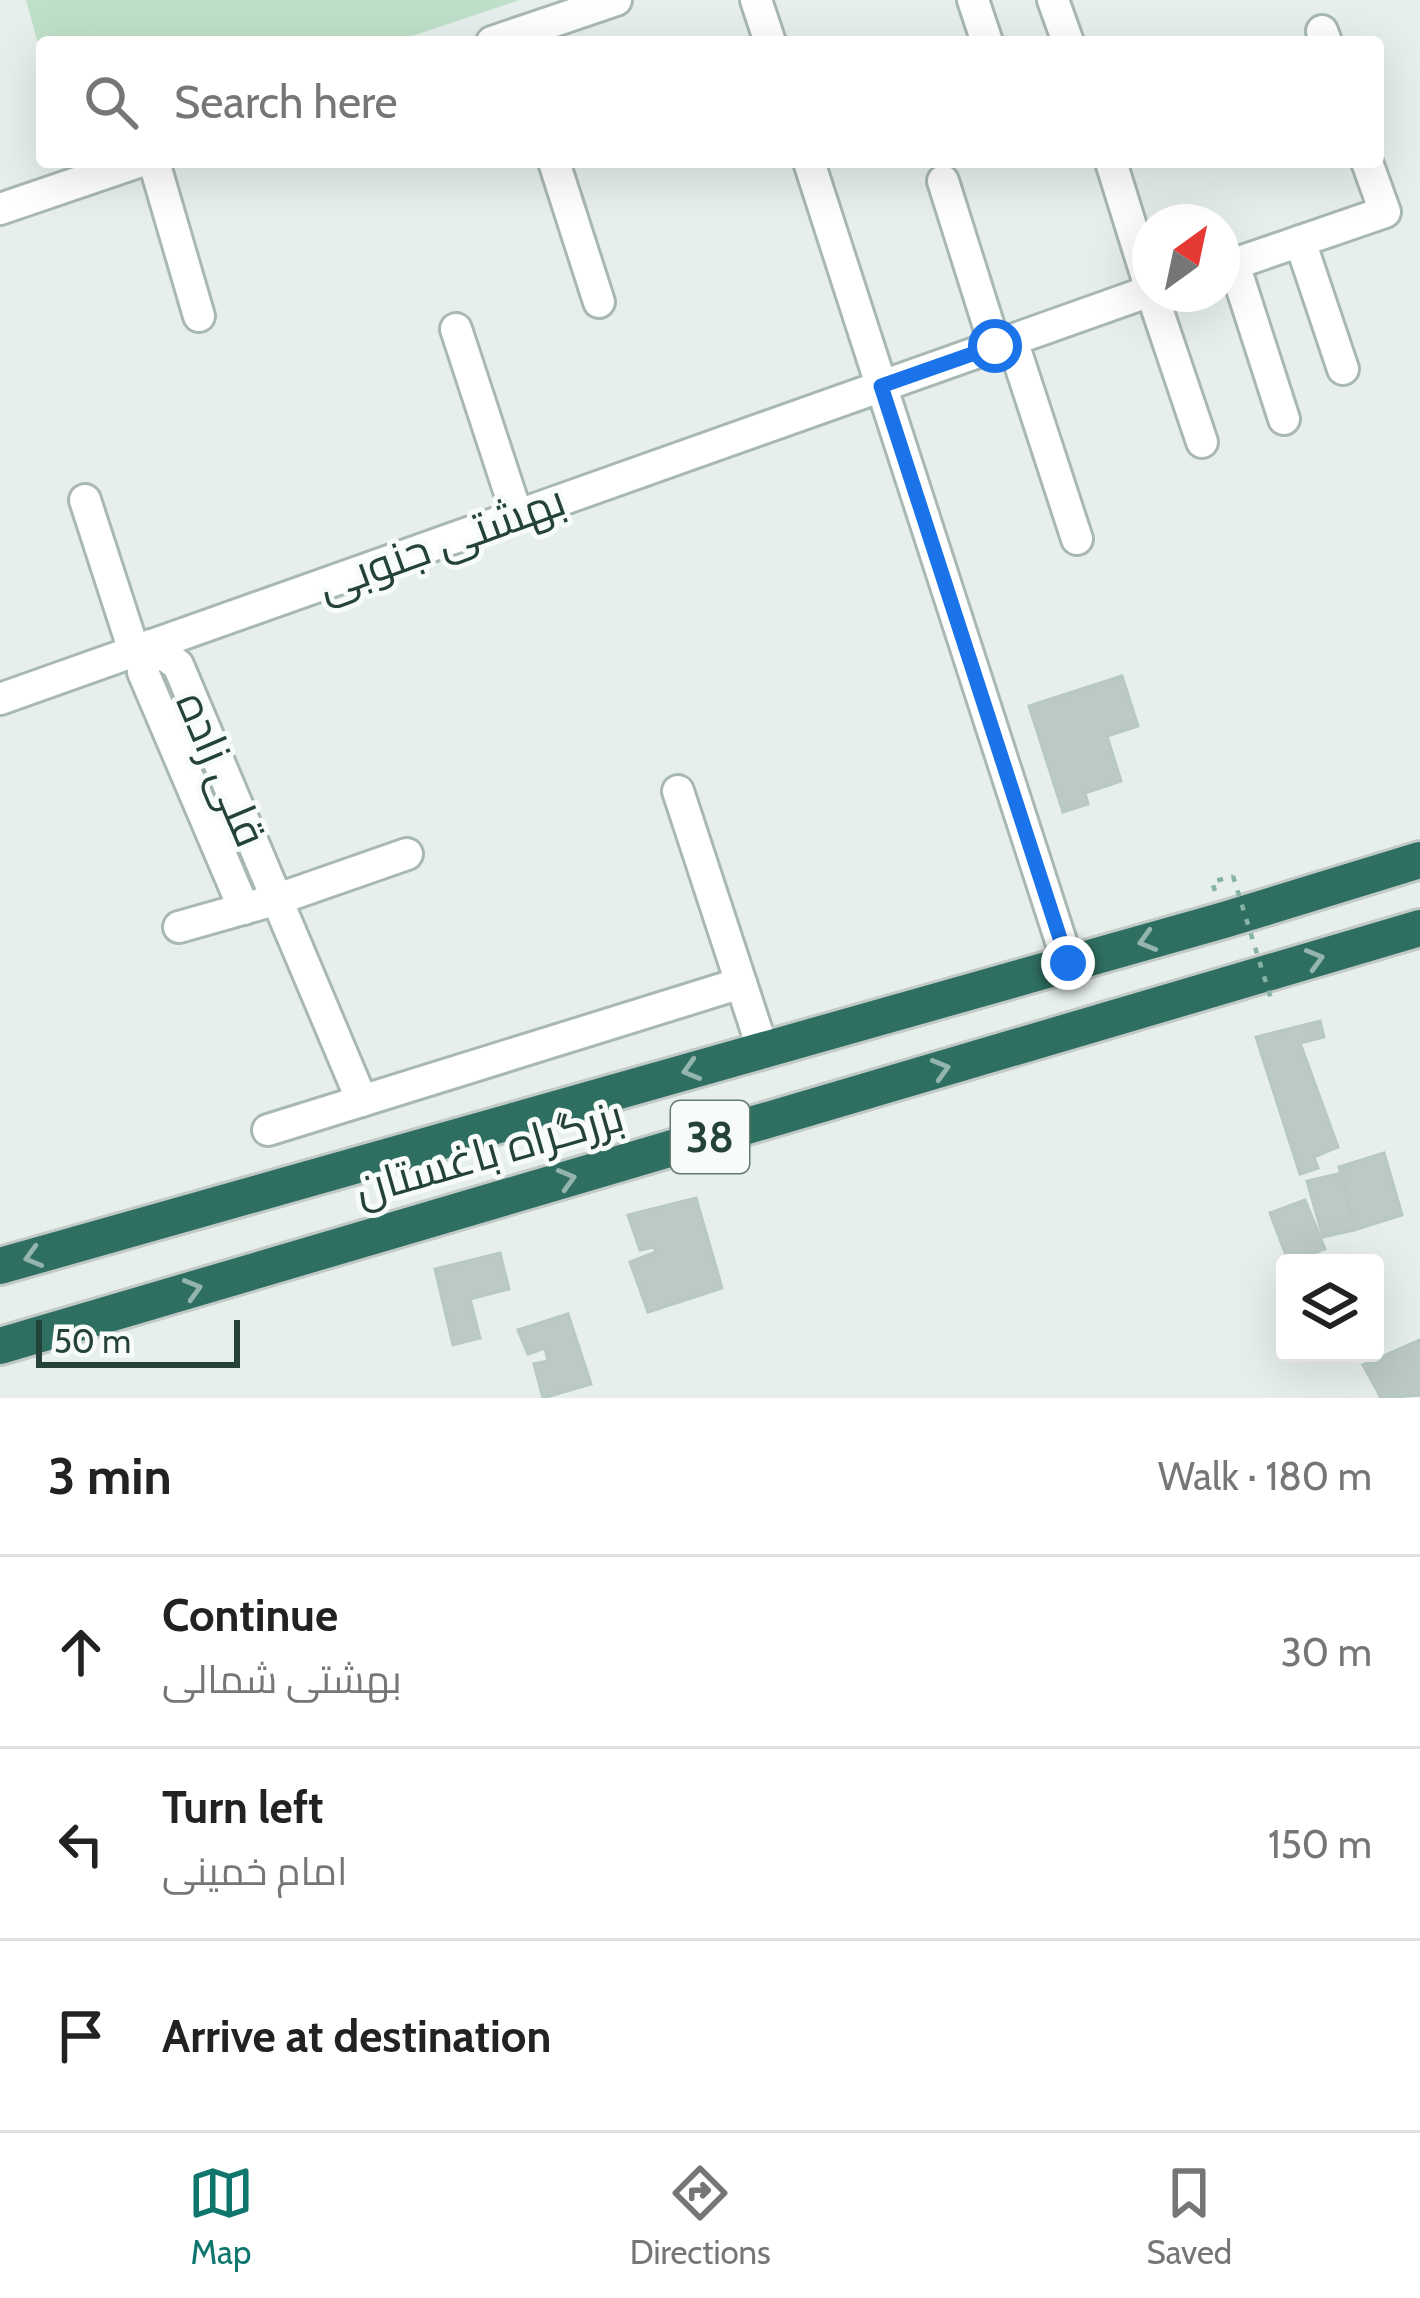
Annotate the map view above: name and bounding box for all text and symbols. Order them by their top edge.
search box [36,36,1384,168]
icon: search [78,69,144,135]
text: Search here [174,75,398,129]
north arrow [1132,204,1240,312]
route start [968,319,1022,373]
street label: بهشتی جنوبی [310,472,573,613]
street label: قلی زاده [164,683,279,855]
one-way arrow [1137,927,1158,952]
route end [1041,936,1095,990]
one-way arrow [1304,948,1325,973]
one-way arrow [681,1056,702,1081]
one-way arrow [930,1058,951,1083]
street label: بزرگراه باغستان [348,1088,630,1216]
road number: 38 [671,1101,749,1173]
one-way arrow [556,1168,577,1193]
one-way arrow [23,1243,44,1268]
map controls [1276,1254,1384,1362]
button: layers [1276,1254,1384,1362]
one-way arrow [182,1278,203,1303]
scale bar [36,1314,240,1367]
text: 50 m [54,1321,131,1361]
text: 3 min [48,1445,172,1507]
text: Walk · 180 m [1158,1452,1372,1500]
text: Continue [162,1588,338,1642]
icon: ahead [48,1619,114,1685]
text: 30 m [1281,1628,1372,1676]
text: بهشتی شمالی [162,1655,402,1703]
text: Turn left [162,1780,324,1834]
icon: left [48,1811,114,1877]
text: 150 m [1268,1820,1372,1868]
text: امام خمینی [162,1847,348,1895]
icon: arrive [48,2003,114,2069]
text: Arrive at destination [162,2009,551,2063]
tab: Map [188,2160,254,2272]
tab: Directions [630,2160,771,2272]
tab: Saved [1146,2160,1232,2272]

